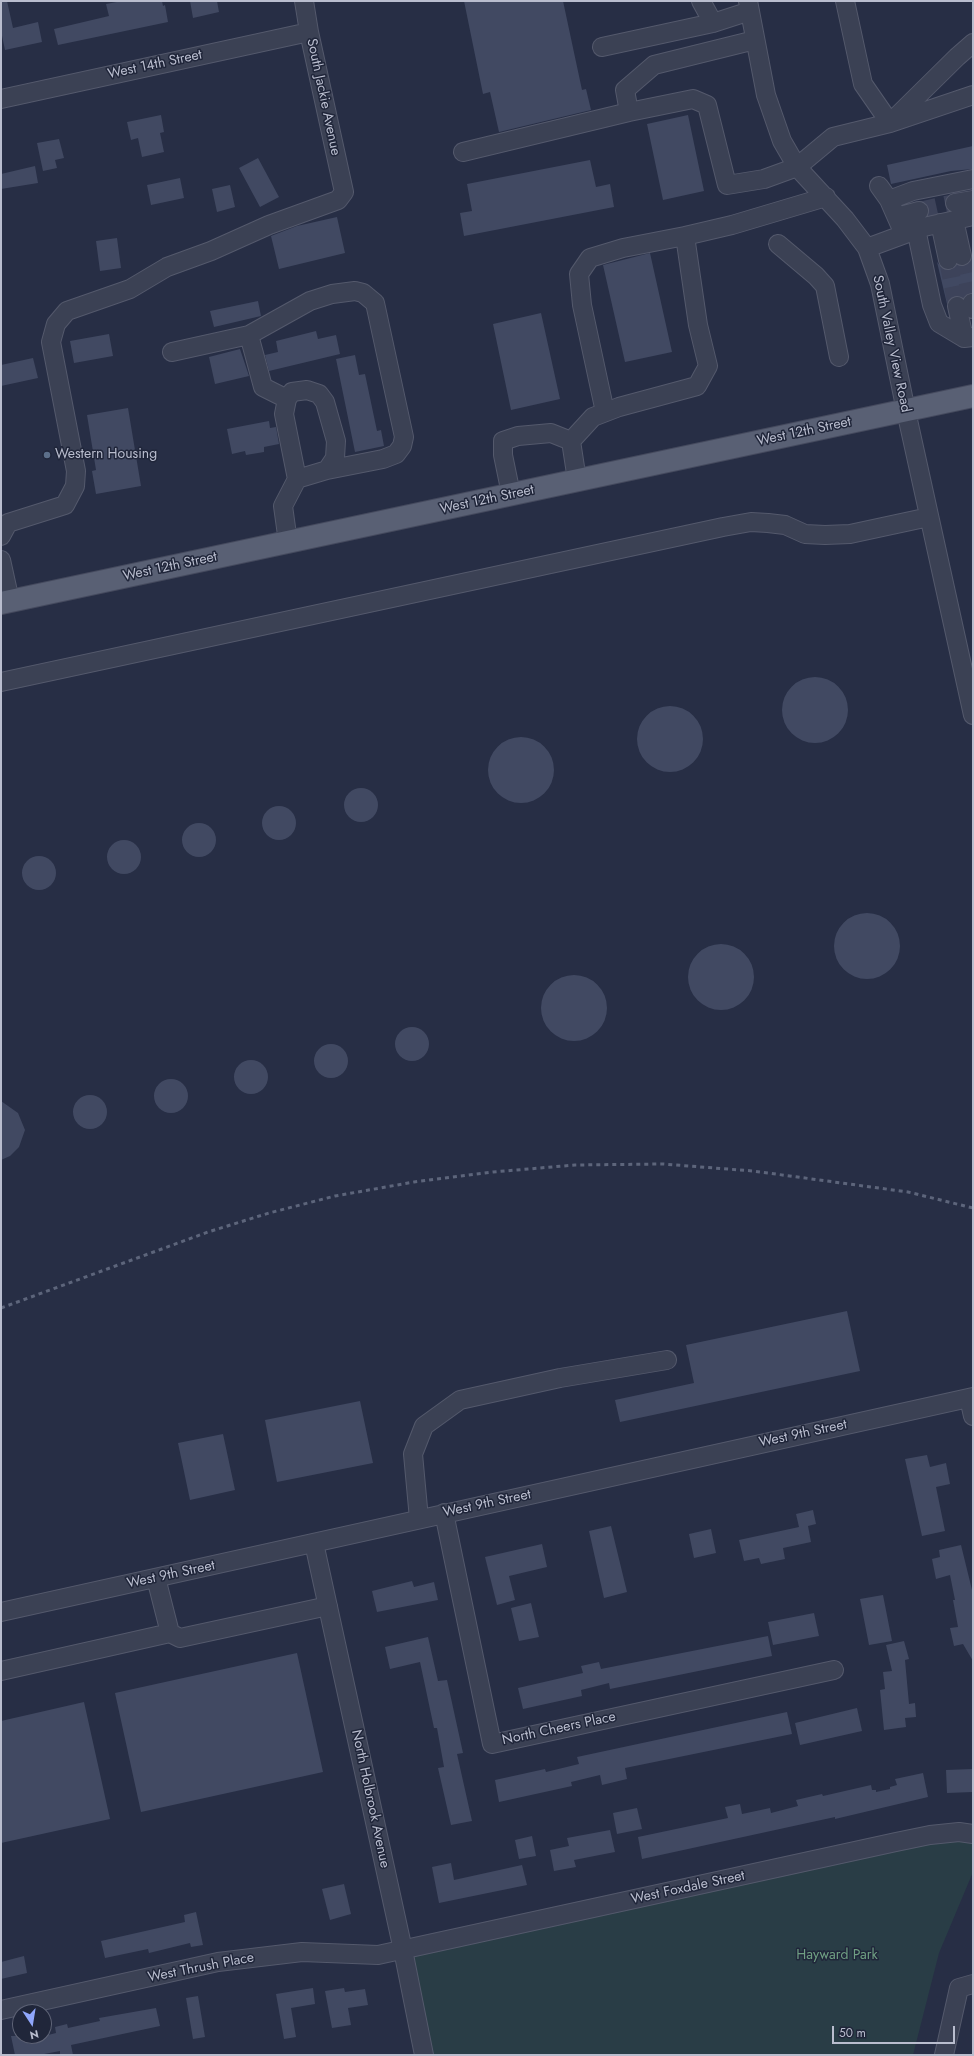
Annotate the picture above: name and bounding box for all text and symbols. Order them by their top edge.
street label: South Jackie Avenue [302,37,344,157]
street label: West 14th Street [106,47,204,83]
street label: South Valley View Road [868,274,914,414]
street label: West 12th Street [755,414,853,450]
place label: Western Housing [55,447,157,463]
marker: Western Housing [42,450,52,460]
street label: West 12th Street [438,482,536,518]
street label: West 12th Street [121,549,219,585]
street label: West 9th Street [757,1416,849,1452]
street label: West 9th Street [441,1486,533,1522]
street label: West 9th Street [125,1557,217,1593]
street label: North Cheers Place [501,1709,617,1749]
street label: North Holbrook Avenue [347,1728,393,1870]
street label: West Foxdale Street [630,1868,746,1908]
park label: Hayward Park [796,1948,878,1964]
street label: West Thrush Place [146,1949,256,1987]
north arrow [12,2004,52,2044]
scale bar [834,2018,957,2044]
text: 50 m [839,2024,866,2042]
text: N [28,2026,40,2043]

